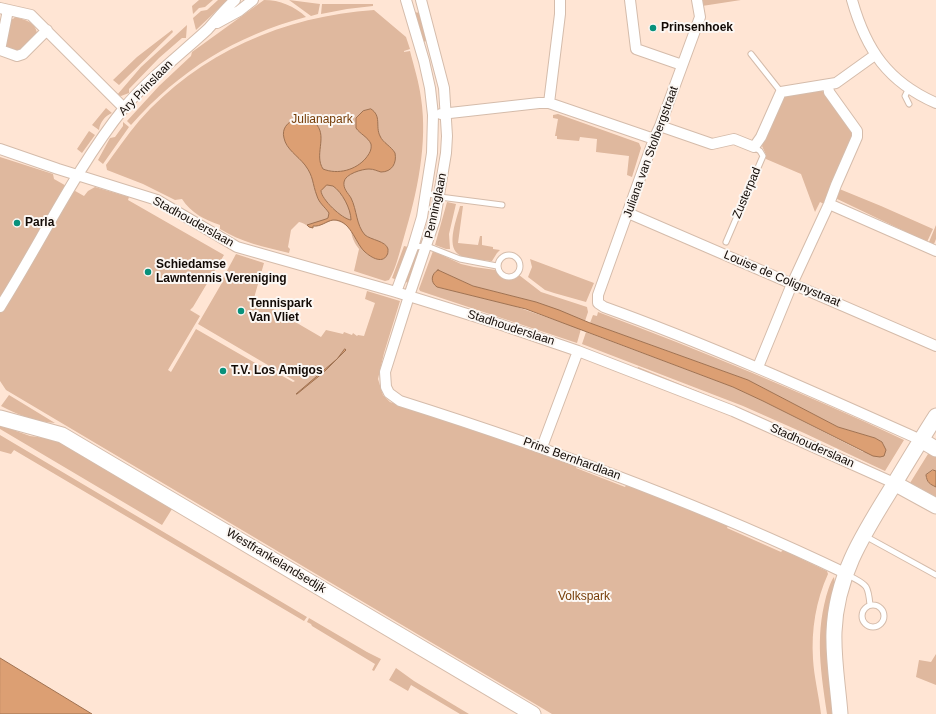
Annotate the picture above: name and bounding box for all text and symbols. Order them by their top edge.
place label: Prinsenhoek [661,21,733,35]
marker: Prinsenhoek [648,23,658,33]
street label: Ary Prinslaan [116,57,176,119]
street label: Juliana van Stolbergstraat [621,84,681,220]
park label: Julianapark [291,113,353,127]
street label: Zusterpad [730,165,764,221]
street label: Penninglaan [422,172,450,240]
street label: Stadhouderslaan [150,194,236,250]
place label: Parla [25,216,54,230]
marker: Parla [12,218,22,228]
street label: Louise de Colignystraat [721,248,843,310]
place label: Schiedamse Lawntennis Vereniging [156,258,287,286]
marker: Schiedamse Lawntennis Vereniging [143,267,153,277]
place label: Tennispark Van Vliet [249,297,312,325]
marker: Tennispark Van Vliet [236,306,246,316]
street label: Stadhouderslaan [466,307,556,349]
place label: T.V. Los Amigos [231,364,323,378]
marker: T.V. Los Amigos [218,366,228,376]
street label: Stadhouderslaan [768,421,856,471]
street label: Prins Bernhardlaan [521,435,623,483]
street label: Westfrankelandsedijk [224,526,328,596]
park label: Volkspark [558,590,610,604]

